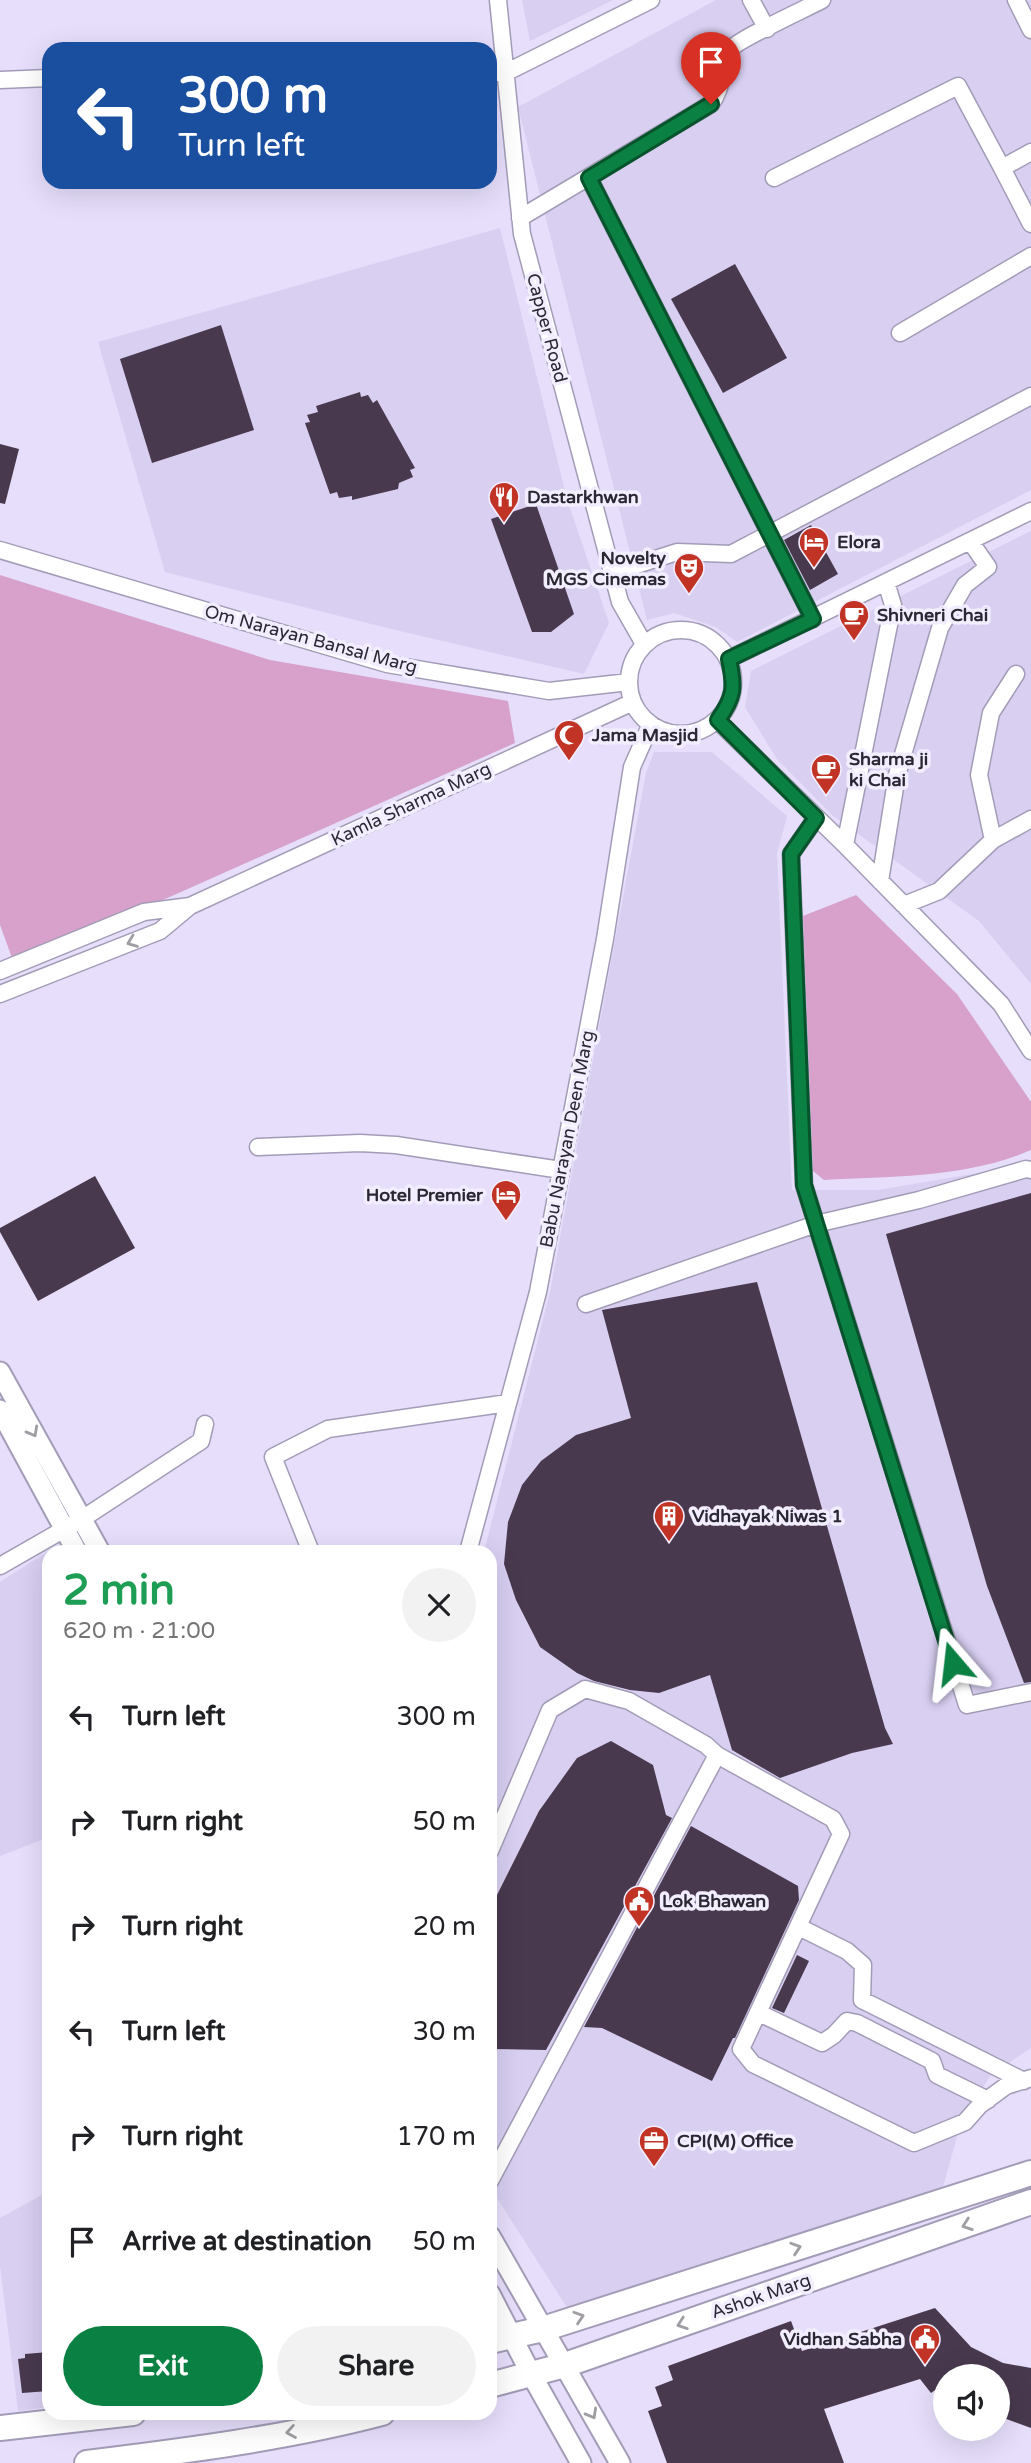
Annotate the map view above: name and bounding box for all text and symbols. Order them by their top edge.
pin [681,32,741,104]
icon: arrive [692,43,730,81]
text: 300 m [178,67,328,126]
icon: left [63,70,154,161]
text: Turn left [178,127,305,165]
street label: Capper Road [522,271,572,385]
restaurant icon: Dastarkhwan [487,480,521,524]
place label: Dastarkhwan [527,486,639,508]
hotel icon: Elora [797,525,831,569]
place label: Elora [837,531,881,553]
place label: Novelty MGS Cinemas [546,547,666,590]
theatre icon: Novelty MGS Cinemas [672,551,706,595]
cafe icon: Shivneri Chai [837,598,871,642]
street label: Om Narayan Bansal Marg [202,600,420,678]
place label: Shivneri Chai [877,604,988,626]
mosque icon: Jama Masjid [552,718,586,762]
place label: Jama Masjid [591,724,698,746]
place label: Sharma ji ki Chai [849,748,928,791]
cafe icon: Sharma ji ki Chai [809,752,843,796]
street label: Kamla Sharma Marg [328,757,494,851]
one-way arrow [127,933,139,947]
street label: Babu Narayan Deen Marg [535,1028,599,1250]
hotel icon: Hotel Premier [489,1178,523,1222]
place label: Hotel Premier [366,1184,484,1206]
one-way arrow [25,1425,38,1437]
building icon: Vidhayak Niwas 1 [652,1499,686,1543]
place label: Vidhayak Niwas 1 [692,1505,843,1527]
text: 2 min [63,1565,175,1616]
button: close [402,1568,476,1642]
text: 620 m · 21:00 [63,1617,215,1645]
position arrow [916,1626,990,1700]
icon: left [63,1698,101,1736]
text: Turn left [122,1701,225,1732]
text: 300 m [396,1701,476,1732]
icon: right [63,1803,101,1841]
text: Turn right [122,1806,243,1837]
text: 50 m [413,1806,476,1837]
public building icon: Lok Bhawan [622,1884,656,1928]
place label: Lok Bhawan [662,1890,766,1912]
icon: right [63,1908,101,1946]
text: Turn right [122,1911,243,1942]
text: 20 m [413,1911,476,1942]
icon: left [63,2013,101,2051]
text: Turn left [122,2016,225,2047]
text: 30 m [413,2016,476,2047]
icon: right [63,2118,101,2156]
text: Turn right [122,2121,243,2152]
text: 170 m [396,2121,476,2152]
office icon: CPI(M) Office [637,2124,671,2168]
place label: CPI(M) Office [677,2130,794,2152]
one-way arrow [961,2217,973,2231]
icon: arrive [63,2223,101,2261]
text: Arrive at destination [122,2226,372,2257]
text: 50 m [413,2226,476,2257]
one-way arrow [790,2242,802,2256]
street label: Ashok Marg [708,2269,814,2323]
one-way arrow [573,2311,585,2325]
one-way arrow [677,2316,689,2330]
public building icon: Vidhan Sabha [908,2322,942,2366]
button: Exit [63,2326,263,2406]
button: Share [277,2326,476,2406]
place label: Vidhan Sabha [783,2328,902,2350]
map controls [933,2364,1010,2441]
button: sound [933,2364,1010,2441]
one-way arrow [584,2407,597,2419]
one-way arrow [285,2424,297,2439]

